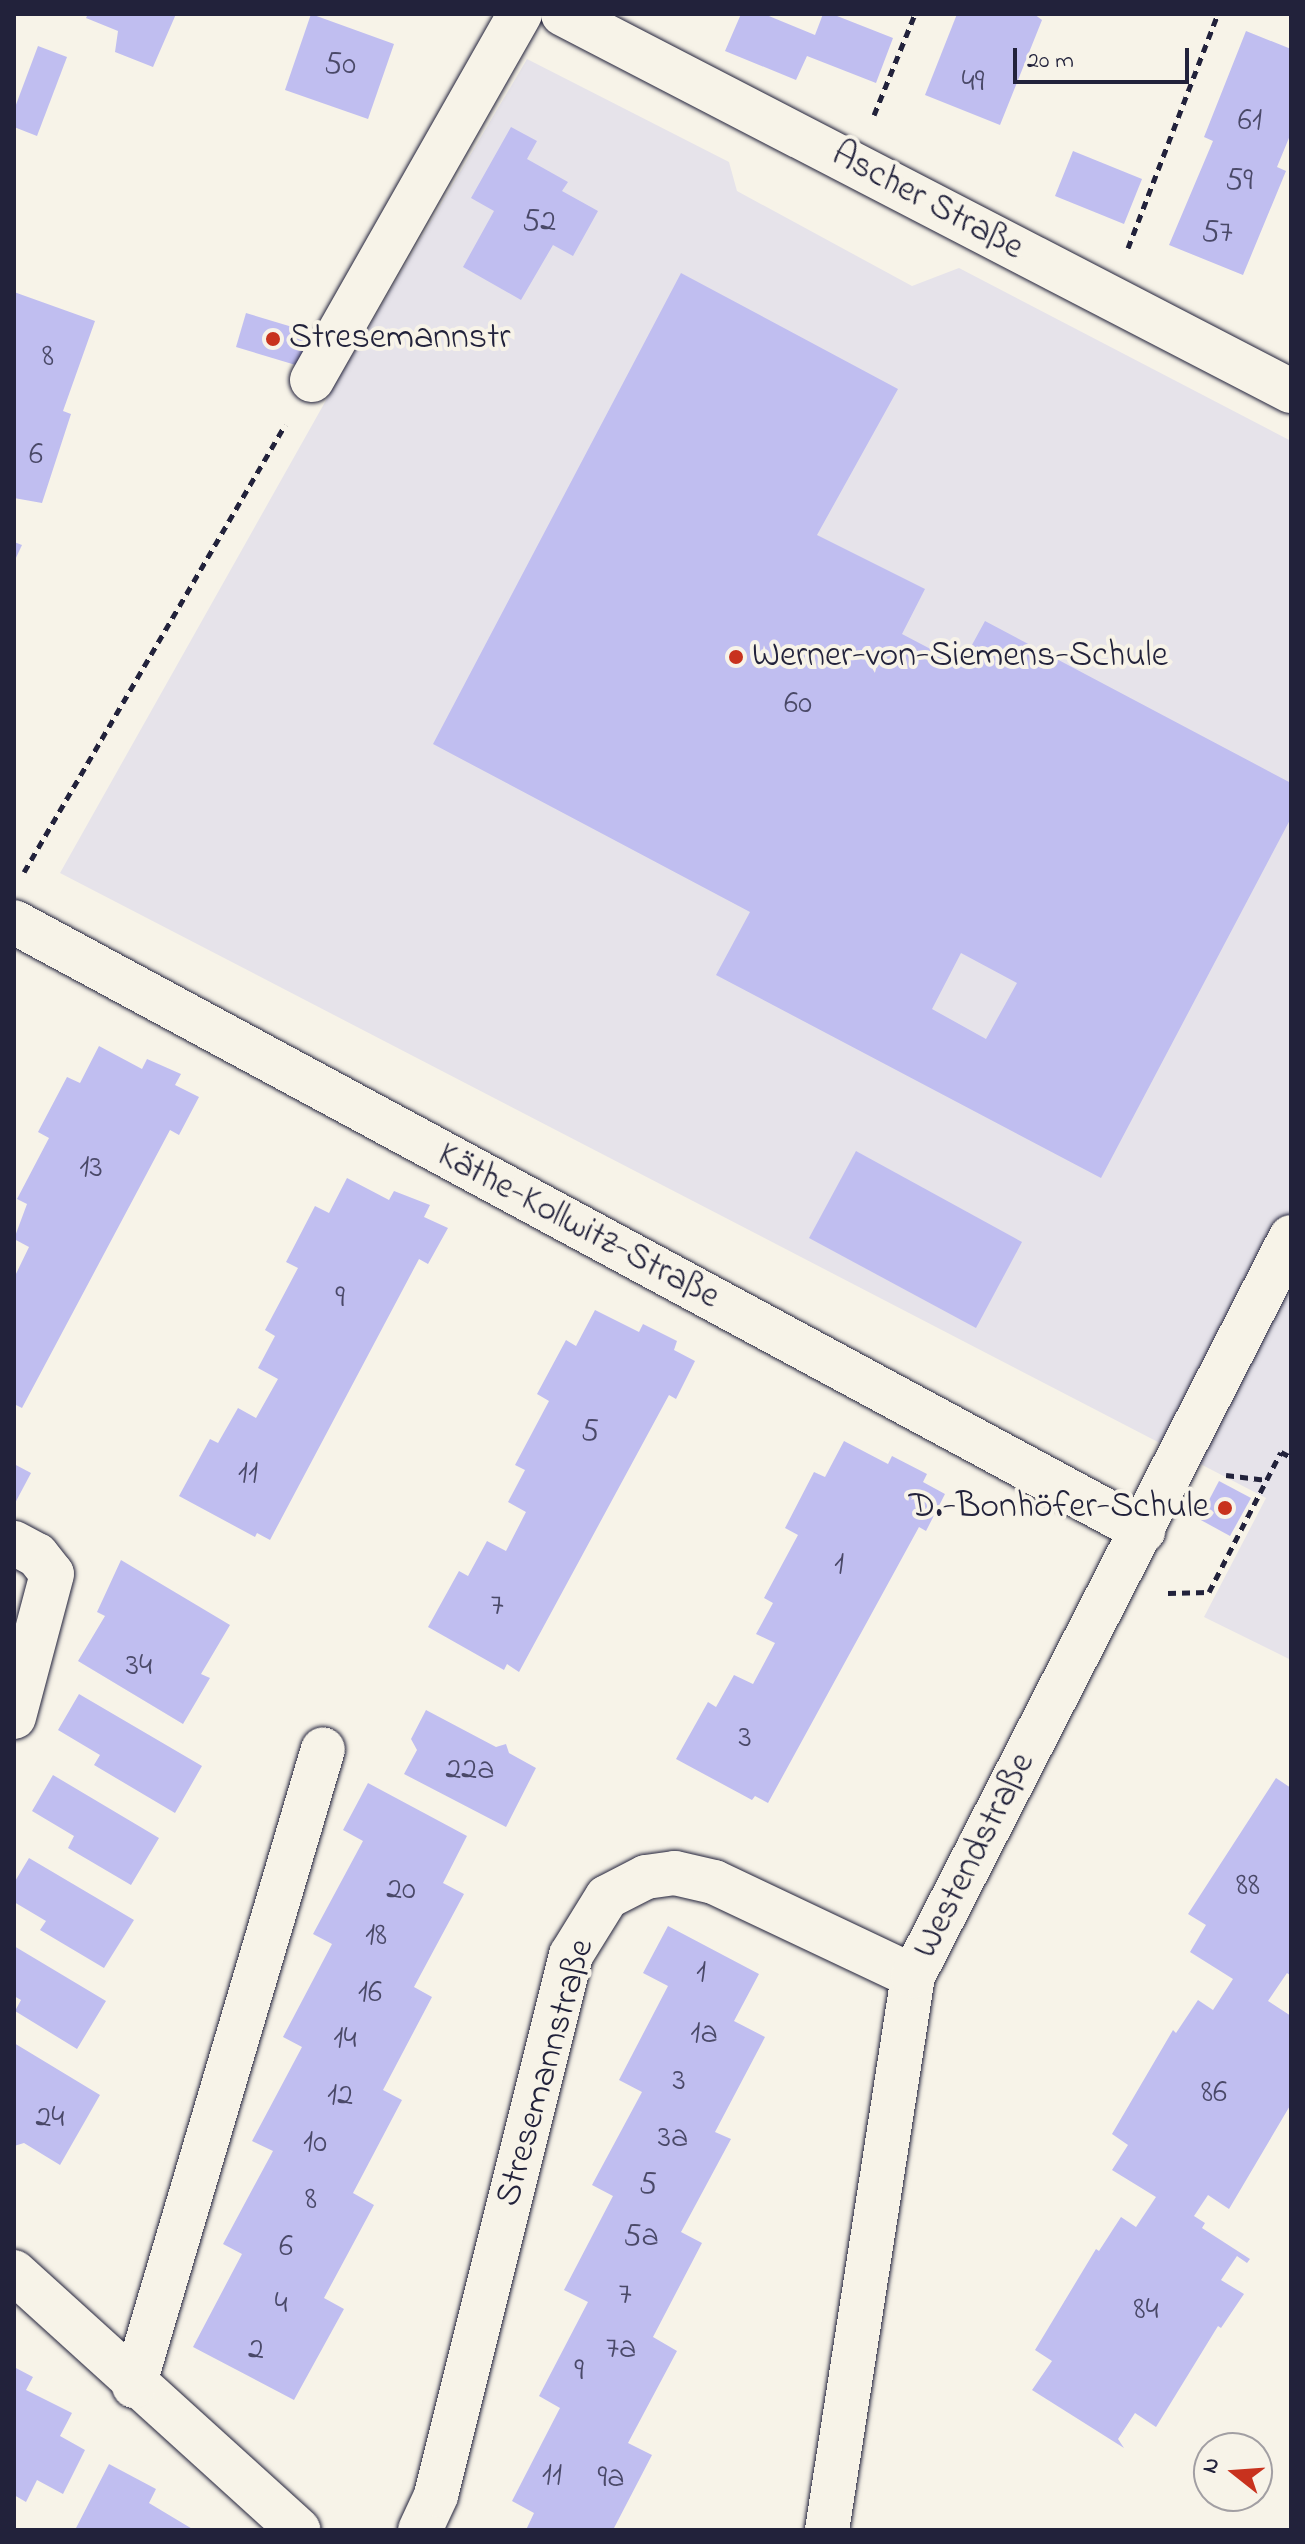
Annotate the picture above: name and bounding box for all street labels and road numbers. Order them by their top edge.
street label: Ascher Straße [824,133,1030,271]
street label: Käthe-Kollwitz-Straße [430,1134,726,1320]
street label: Westendstraße [905,1746,1045,1966]
street label: Stresemannstraße [487,1934,605,2212]

